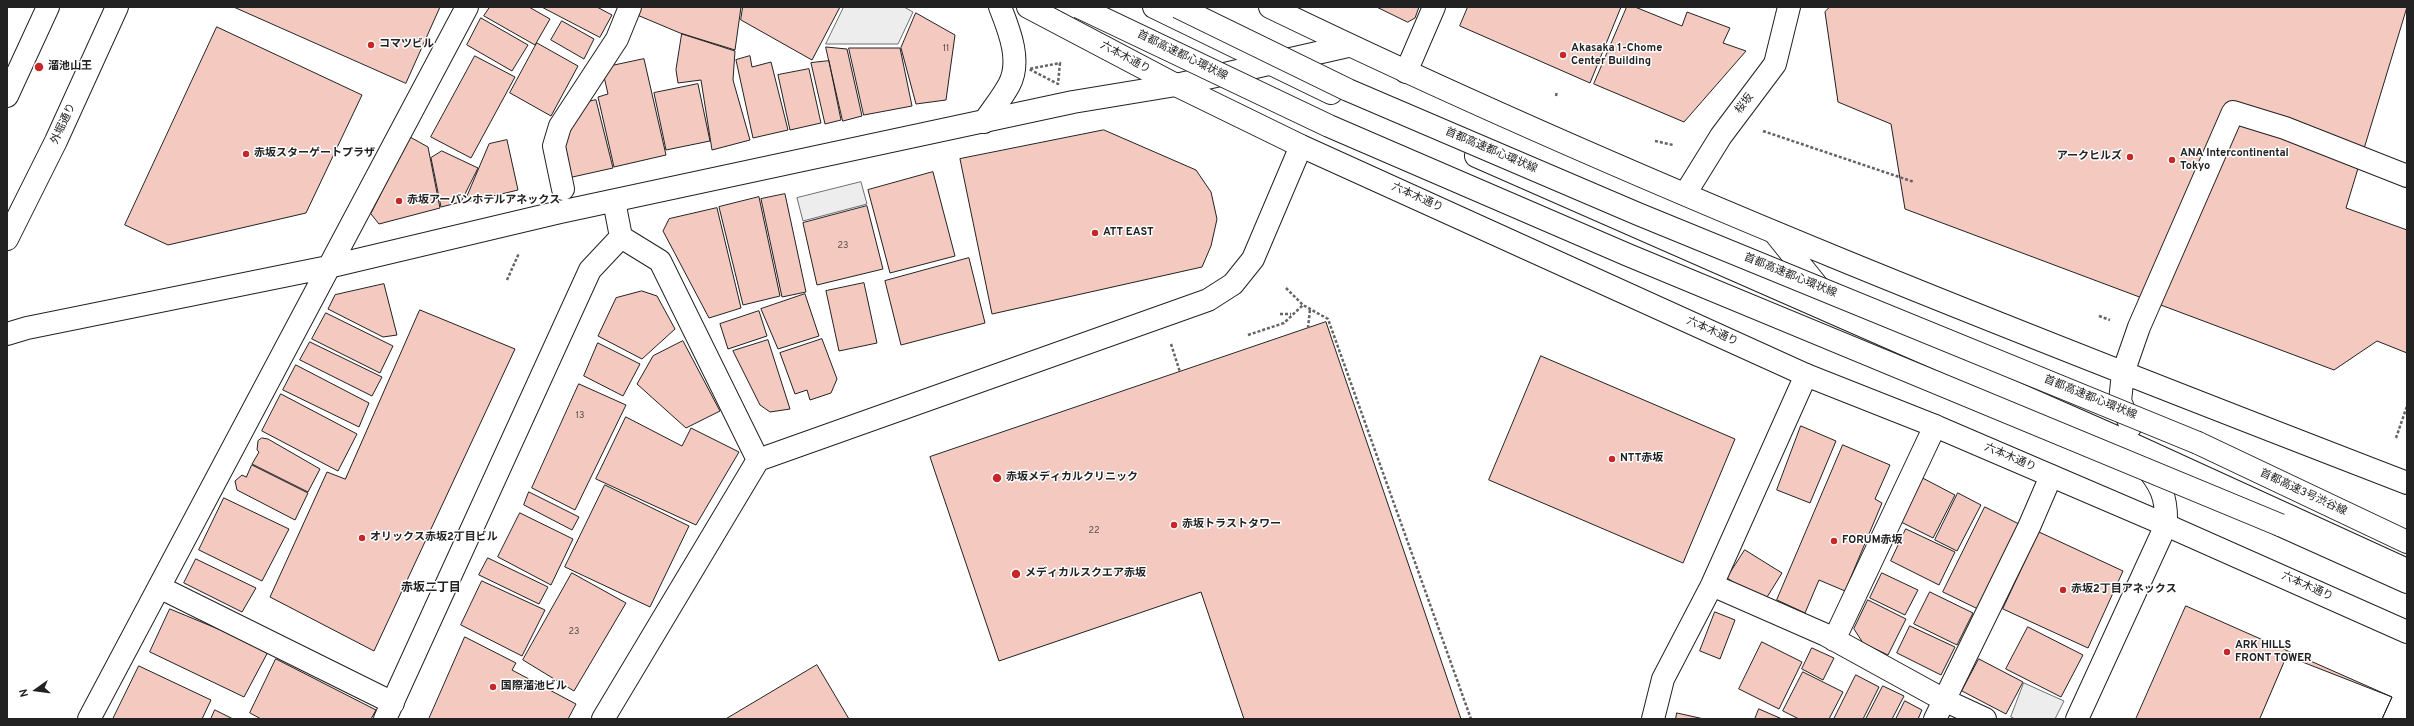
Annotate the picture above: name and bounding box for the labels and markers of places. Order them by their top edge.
place label: コマツビル [379,38,434,52]
marker: コマツビル [366,40,376,50]
place label: Akasaka 1-Chome Center Building [1571,42,1662,68]
marker: Akasaka 1-Chome Center Building [1558,50,1568,60]
place label: 溜池山王 [48,60,92,74]
marker: 溜池山王 [33,61,45,73]
place label: 赤坂スターゲートプラザ [254,147,375,161]
place label: ANA Intercontinental Tokyo [2180,147,2289,173]
marker: 赤坂スターゲートプラザ [241,149,251,159]
place label: アークヒルズ [2057,150,2122,164]
marker: アークヒルズ [2125,152,2135,162]
marker: ANA Intercontinental Tokyo [2167,155,2177,165]
place label: 赤坂アーバンホテルアネックス [407,194,560,208]
marker: 赤坂アーバンホテルアネックス [394,196,404,206]
place label: ATT EAST [1103,226,1154,240]
marker: ATT EAST [1090,228,1100,238]
place label: NTT赤坂 [1620,452,1663,466]
marker: NTT赤坂 [1607,454,1617,464]
place label: 赤坂メディカルクリニック [1006,471,1138,485]
marker: 赤坂メディカルクリニック [991,472,1003,484]
place label: 赤坂トラストタワー [1182,518,1281,532]
marker: 赤坂トラストタワー [1169,520,1179,530]
place label: オリックス赤坂2丁目ビル [370,531,498,545]
marker: オリックス赤坂2丁目ビル [357,533,367,543]
place label: FORUM赤坂 [1842,534,1903,548]
marker: FORUM赤坂 [1829,536,1839,546]
place label: メディカルスクエア赤坂 [1025,567,1146,581]
marker: メディカルスクエア赤坂 [1010,568,1022,580]
place label: 赤坂2丁目アネックス [2071,583,2177,597]
marker: 赤坂2丁目アネックス [2058,585,2068,595]
place label: ARK HILLS FRONT TOWER [2235,639,2312,665]
marker: ARK HILLS FRONT TOWER [2222,647,2232,657]
place label: 国際溜池ビル [501,680,567,694]
marker: 国際溜池ビル [488,682,498,692]

